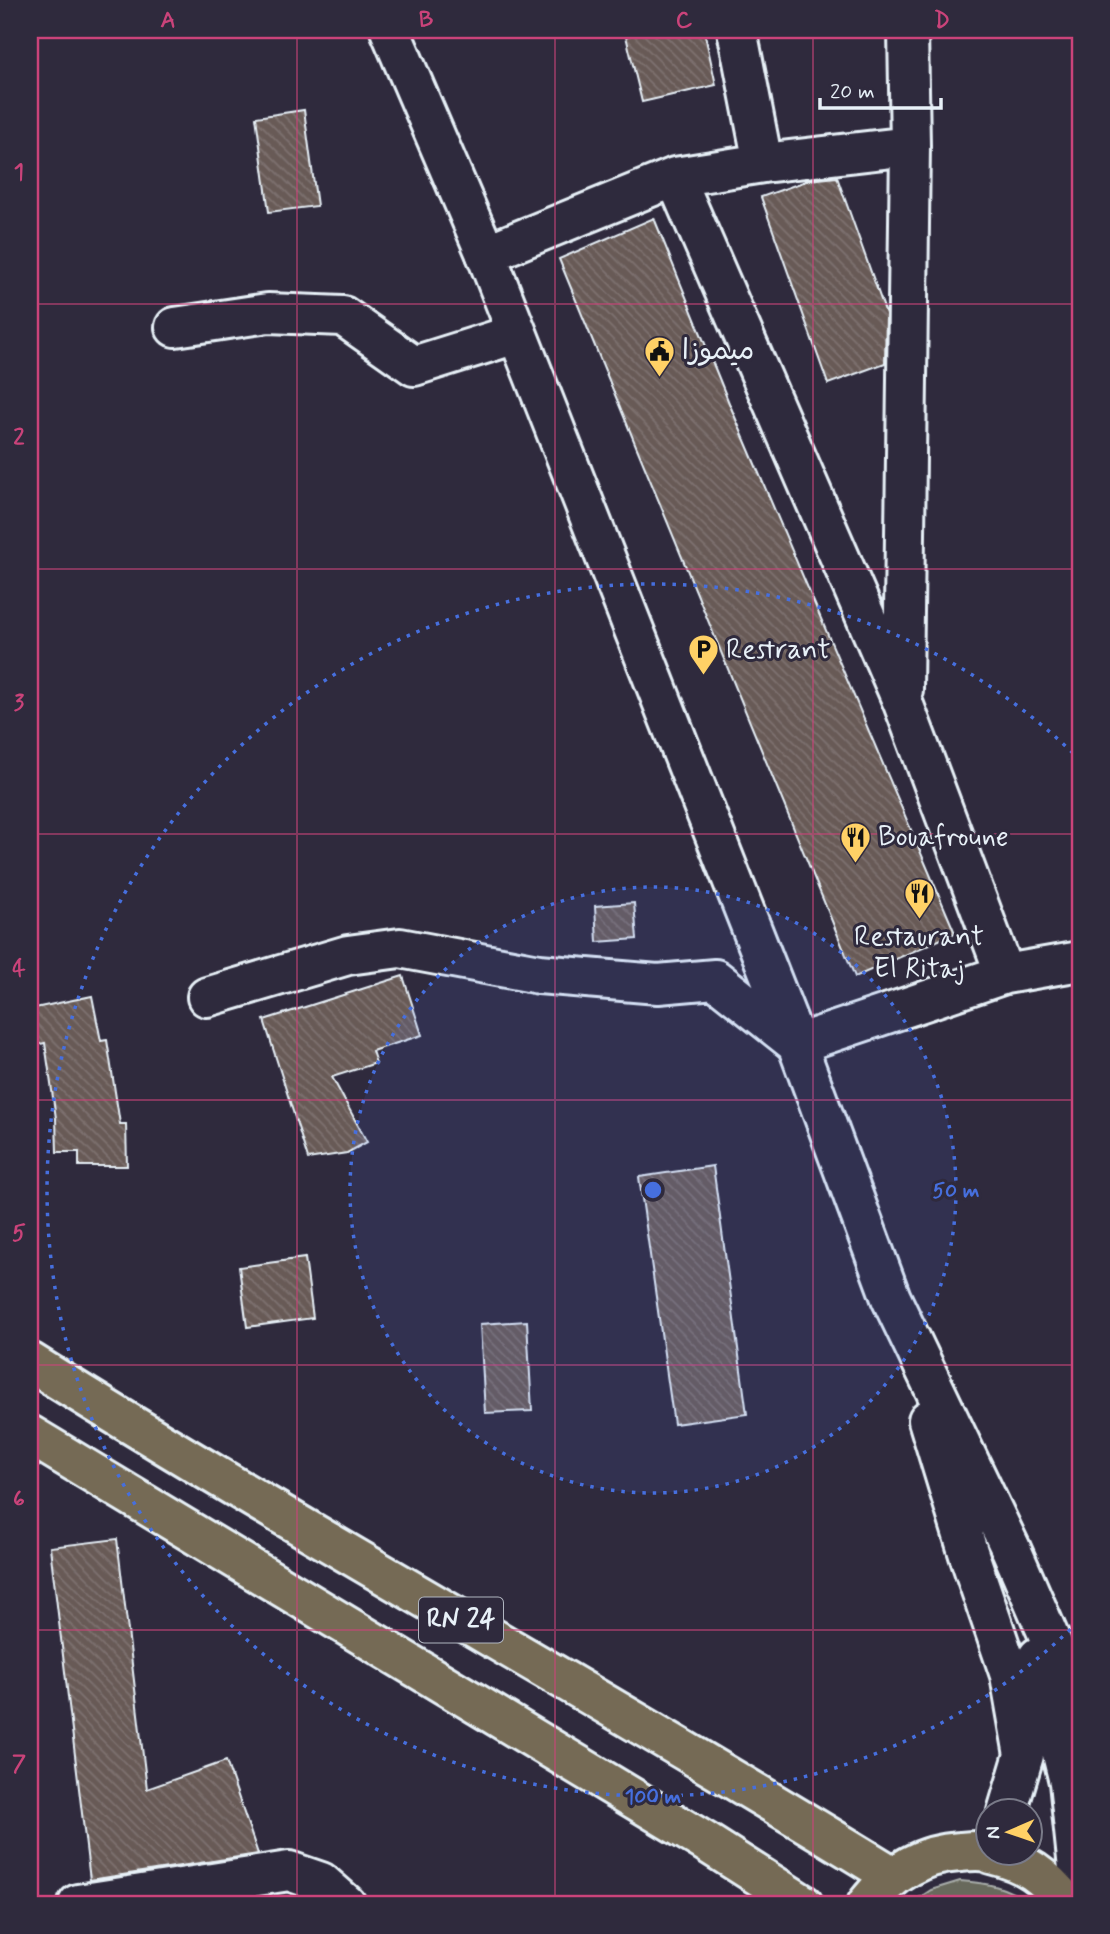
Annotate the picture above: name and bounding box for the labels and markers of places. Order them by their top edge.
place label: ميموزا [682,333,754,370]
public building icon: ميموزا [642,334,676,378]
place label: Restrant [726,632,830,669]
parking icon: Restrant [686,633,720,677]
place label: Bouafroune [878,819,1009,856]
restaurant icon: Bouafroune [838,820,872,864]
restaurant icon: Restaurant El Ritaj [902,876,936,920]
place label: Restaurant El Ritaj [854,919,984,988]
centre of rings [641,1178,665,1202]

